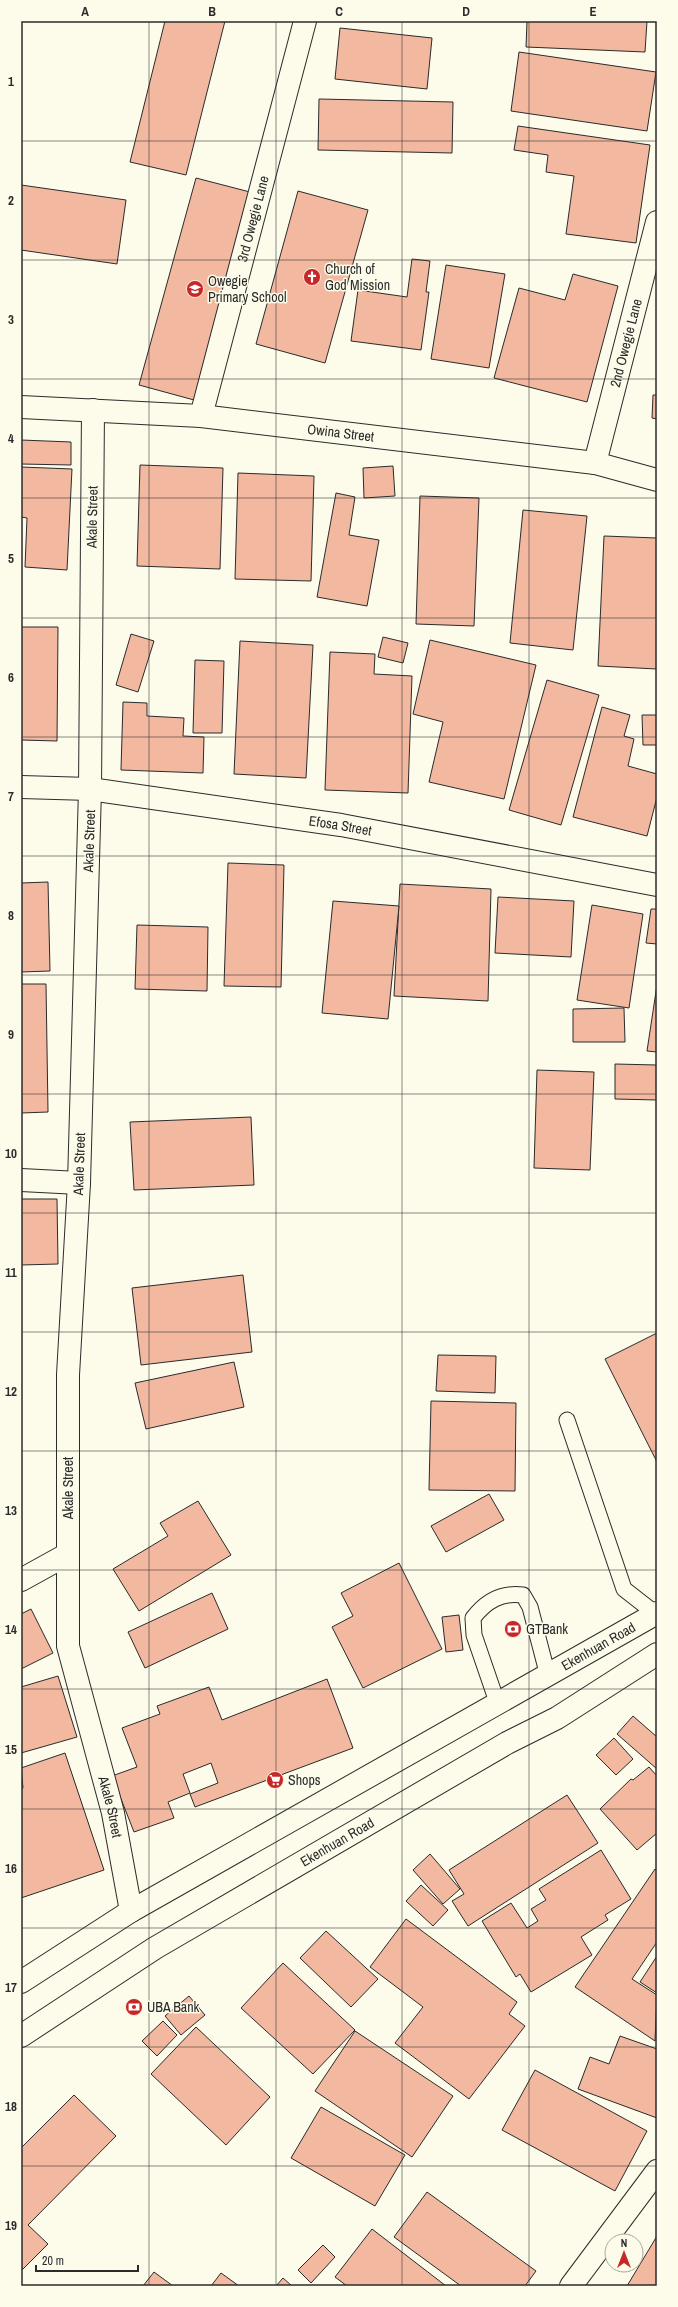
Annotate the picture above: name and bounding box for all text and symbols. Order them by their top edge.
text: A [81,3,89,20]
text: B [208,3,216,20]
text: C [335,3,343,20]
text: D [462,3,470,20]
text: E [589,3,597,20]
text: 1 [8,73,14,90]
street label: 3rd Owegie Lane [233,174,273,264]
text: 2 [8,192,14,209]
place label: Church of God Mission [325,260,390,294]
church icon: Church of God Mission [302,267,322,287]
place label: Owegie Primary School [208,272,286,306]
school or university icon: Owegie Primary School [185,279,205,299]
street label: 2nd Owegie Lane [606,297,646,389]
text: 3 [8,311,14,328]
street label: Owina Street [306,420,375,446]
text: 4 [8,430,14,447]
street label: Akale Street [82,486,102,549]
text: 5 [8,550,14,567]
text: 6 [8,669,14,686]
text: 7 [8,788,14,805]
street label: Akale Street [79,809,99,874]
street label: Efosa Street [308,812,373,840]
text: 8 [8,907,14,924]
text: 9 [8,1026,14,1043]
street label: Akale Street [69,1132,89,1197]
text: 10 [5,1145,17,1162]
text: 11 [5,1264,17,1281]
text: 12 [5,1383,17,1400]
street label: Akale Street [59,1457,77,1520]
text: 13 [5,1502,17,1519]
street label: Ekenhuan Road [558,1618,639,1674]
bank icon: GTBank [503,1619,523,1639]
place label: GTBank [526,1620,568,1638]
text: 14 [5,1621,17,1638]
text: 15 [5,1741,17,1758]
supermarket icon: Shops [265,1770,285,1790]
place label: Shops [288,1771,321,1789]
street label: Akale Street [94,1773,126,1839]
street label: Ekenhuan Road [297,1813,377,1870]
text: 16 [5,1860,17,1877]
text: 17 [5,1979,17,1996]
bank icon: UBA Bank [124,1997,144,2017]
place label: UBA Bank [147,1998,200,2016]
text: 18 [5,2098,17,2115]
text: 19 [5,2217,17,2234]
north arrow [604,2233,644,2273]
text: N [621,2236,627,2250]
scale bar [36,2247,138,2273]
text: 20 m [42,2253,64,2269]

